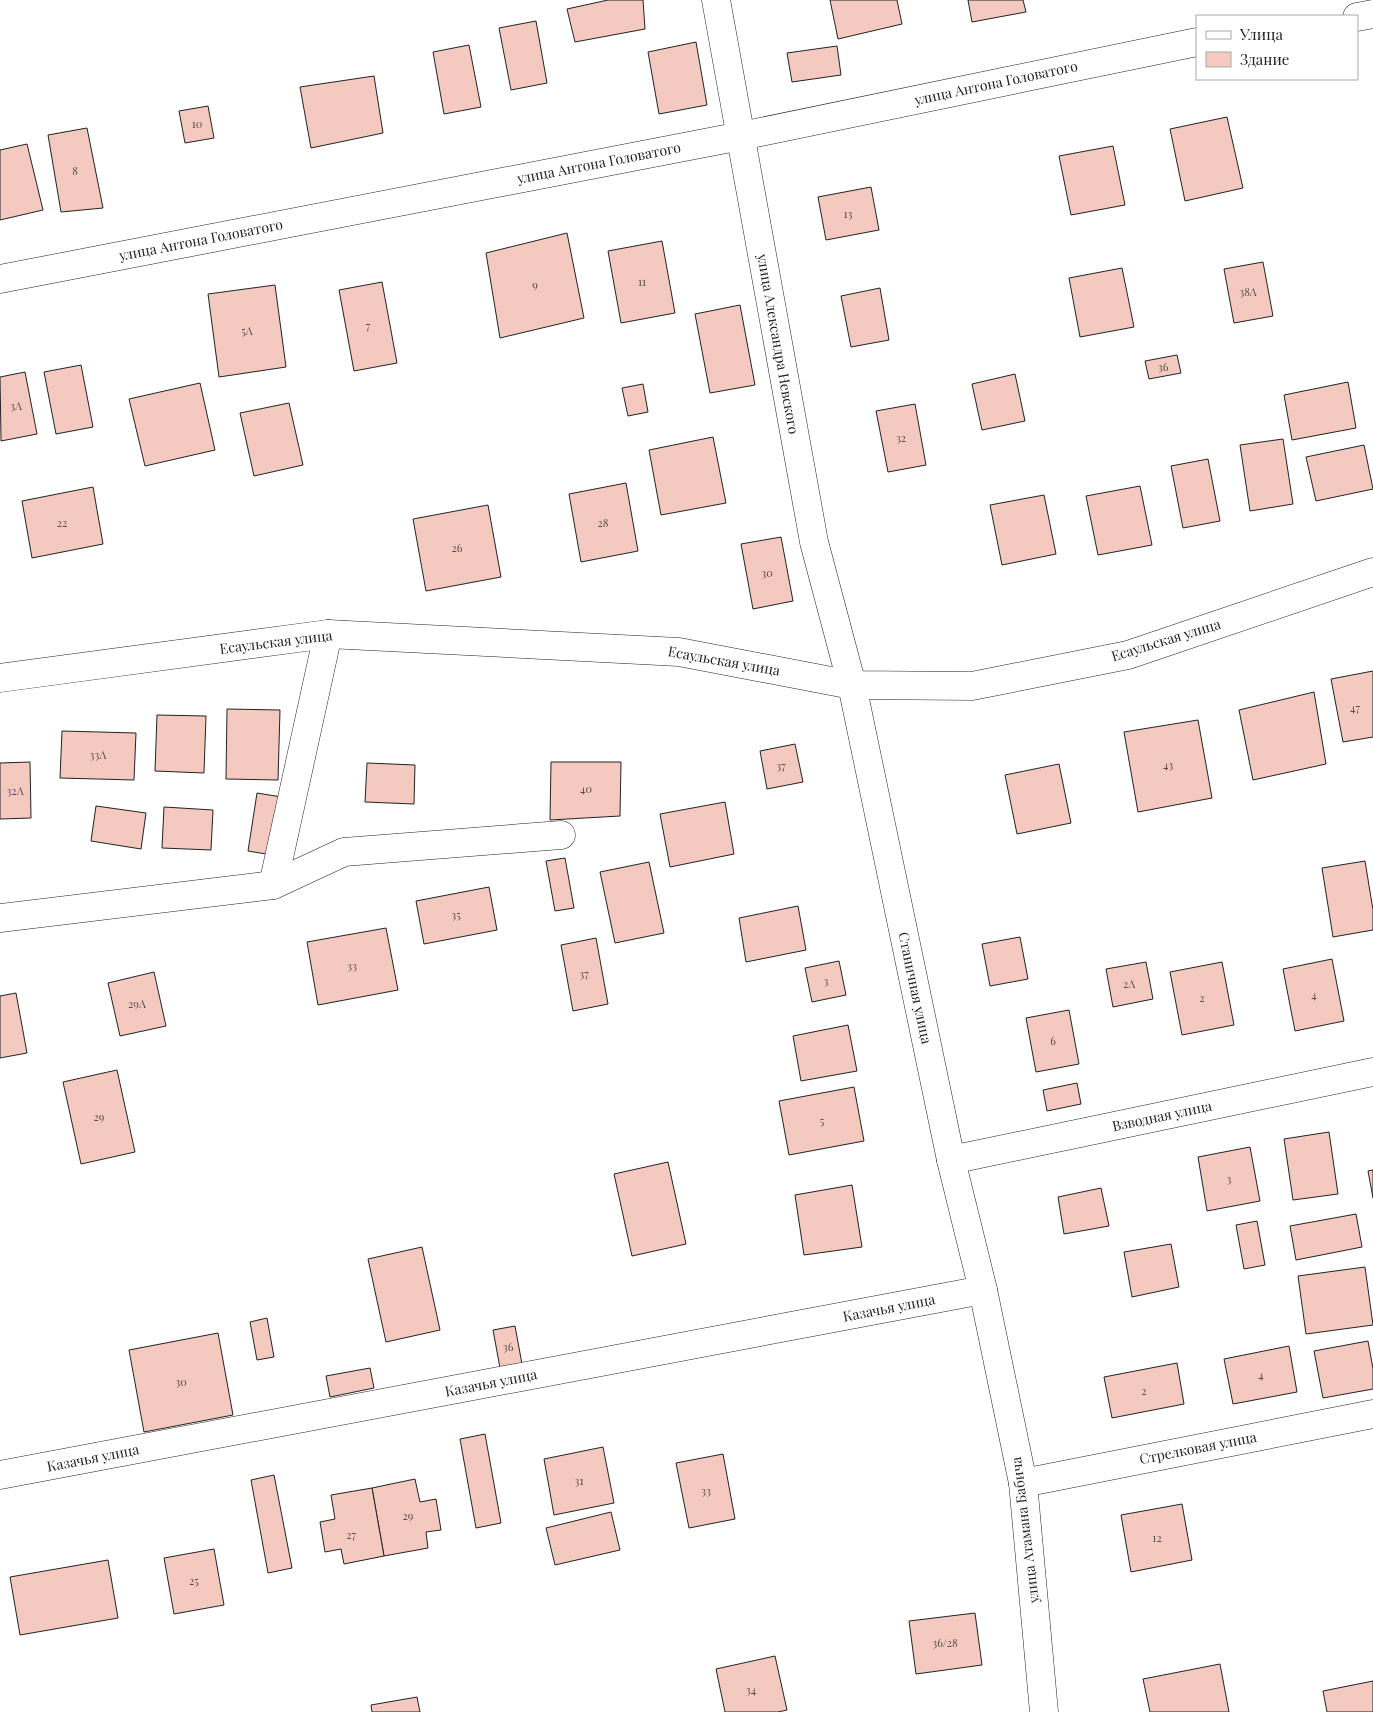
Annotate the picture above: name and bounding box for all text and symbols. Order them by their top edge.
legend [1196,15,1358,80]
text: Улица [1239,24,1283,44]
text: Здание [1240,49,1289,69]
street label: улица Антона Головатого [912,56,1080,109]
house number: 10 [192,116,203,131]
street label: улица Антона Головатого [514,137,683,188]
house number: 8 [72,163,78,178]
house number: 13 [844,206,852,221]
street label: улица Антона Головатого [116,214,285,265]
street label: улица Александра Невского [753,251,804,436]
house number: 11 [638,274,646,289]
house number: 9 [532,277,538,292]
house number: 38А [1239,284,1257,299]
house number: 7 [366,318,371,333]
house number: 5А [241,323,253,338]
house number: 36 [1158,359,1169,374]
house number: 3А [10,398,22,413]
house number: 32 [896,430,906,445]
house number: 22 [57,515,67,530]
house number: 28 [598,515,609,530]
house number: 26 [452,540,463,555]
house number: 30 [761,565,773,580]
street label: Есаульская улица [1109,614,1223,665]
street label: Есаульская улица [218,625,333,658]
street label: Есаульская улица [667,641,782,680]
house number: 47 [1350,700,1360,715]
house number: 33А [90,747,106,762]
house number: 43 [1163,757,1173,772]
house number: 37 [776,758,786,773]
house number: 40 [580,781,592,796]
house number: 32А [6,783,24,798]
house number: 35 [451,907,461,922]
street label: Станичная улица [894,930,937,1046]
house number: 33 [347,958,357,973]
house number: 37 [579,966,589,981]
house number: 3 [824,973,829,988]
house number: 2А [1123,976,1135,991]
house number: 4 [1311,987,1317,1002]
house number: 2 [1199,990,1205,1005]
house number: 29А [128,996,146,1011]
house number: 6 [1050,1033,1056,1048]
street label: Взводная улица [1110,1096,1213,1135]
house number: 29 [94,1109,105,1124]
house number: 5 [820,1113,825,1128]
house number: 3 [1227,1171,1232,1186]
street label: Казачья улица [841,1289,937,1326]
house number: 36 [503,1339,514,1354]
street label: Казачья улица [443,1364,539,1401]
house number: 4 [1258,1367,1264,1382]
house number: 30 [175,1374,187,1389]
house number: 2 [1141,1383,1147,1398]
street label: Стрелковая улица [1138,1427,1258,1468]
street label: Казачья улица [45,1439,141,1476]
street label: улица Атамана Бабича [1006,1456,1043,1605]
house number: 31 [574,1473,584,1488]
house number: 33 [701,1483,711,1498]
house number: 29 [403,1508,414,1523]
house number: 27 [346,1527,356,1542]
house number: 12 [1152,1530,1162,1545]
house number: 25 [189,1573,199,1588]
house number: 36/28 [932,1635,958,1650]
house number: 34 [746,1682,757,1697]

